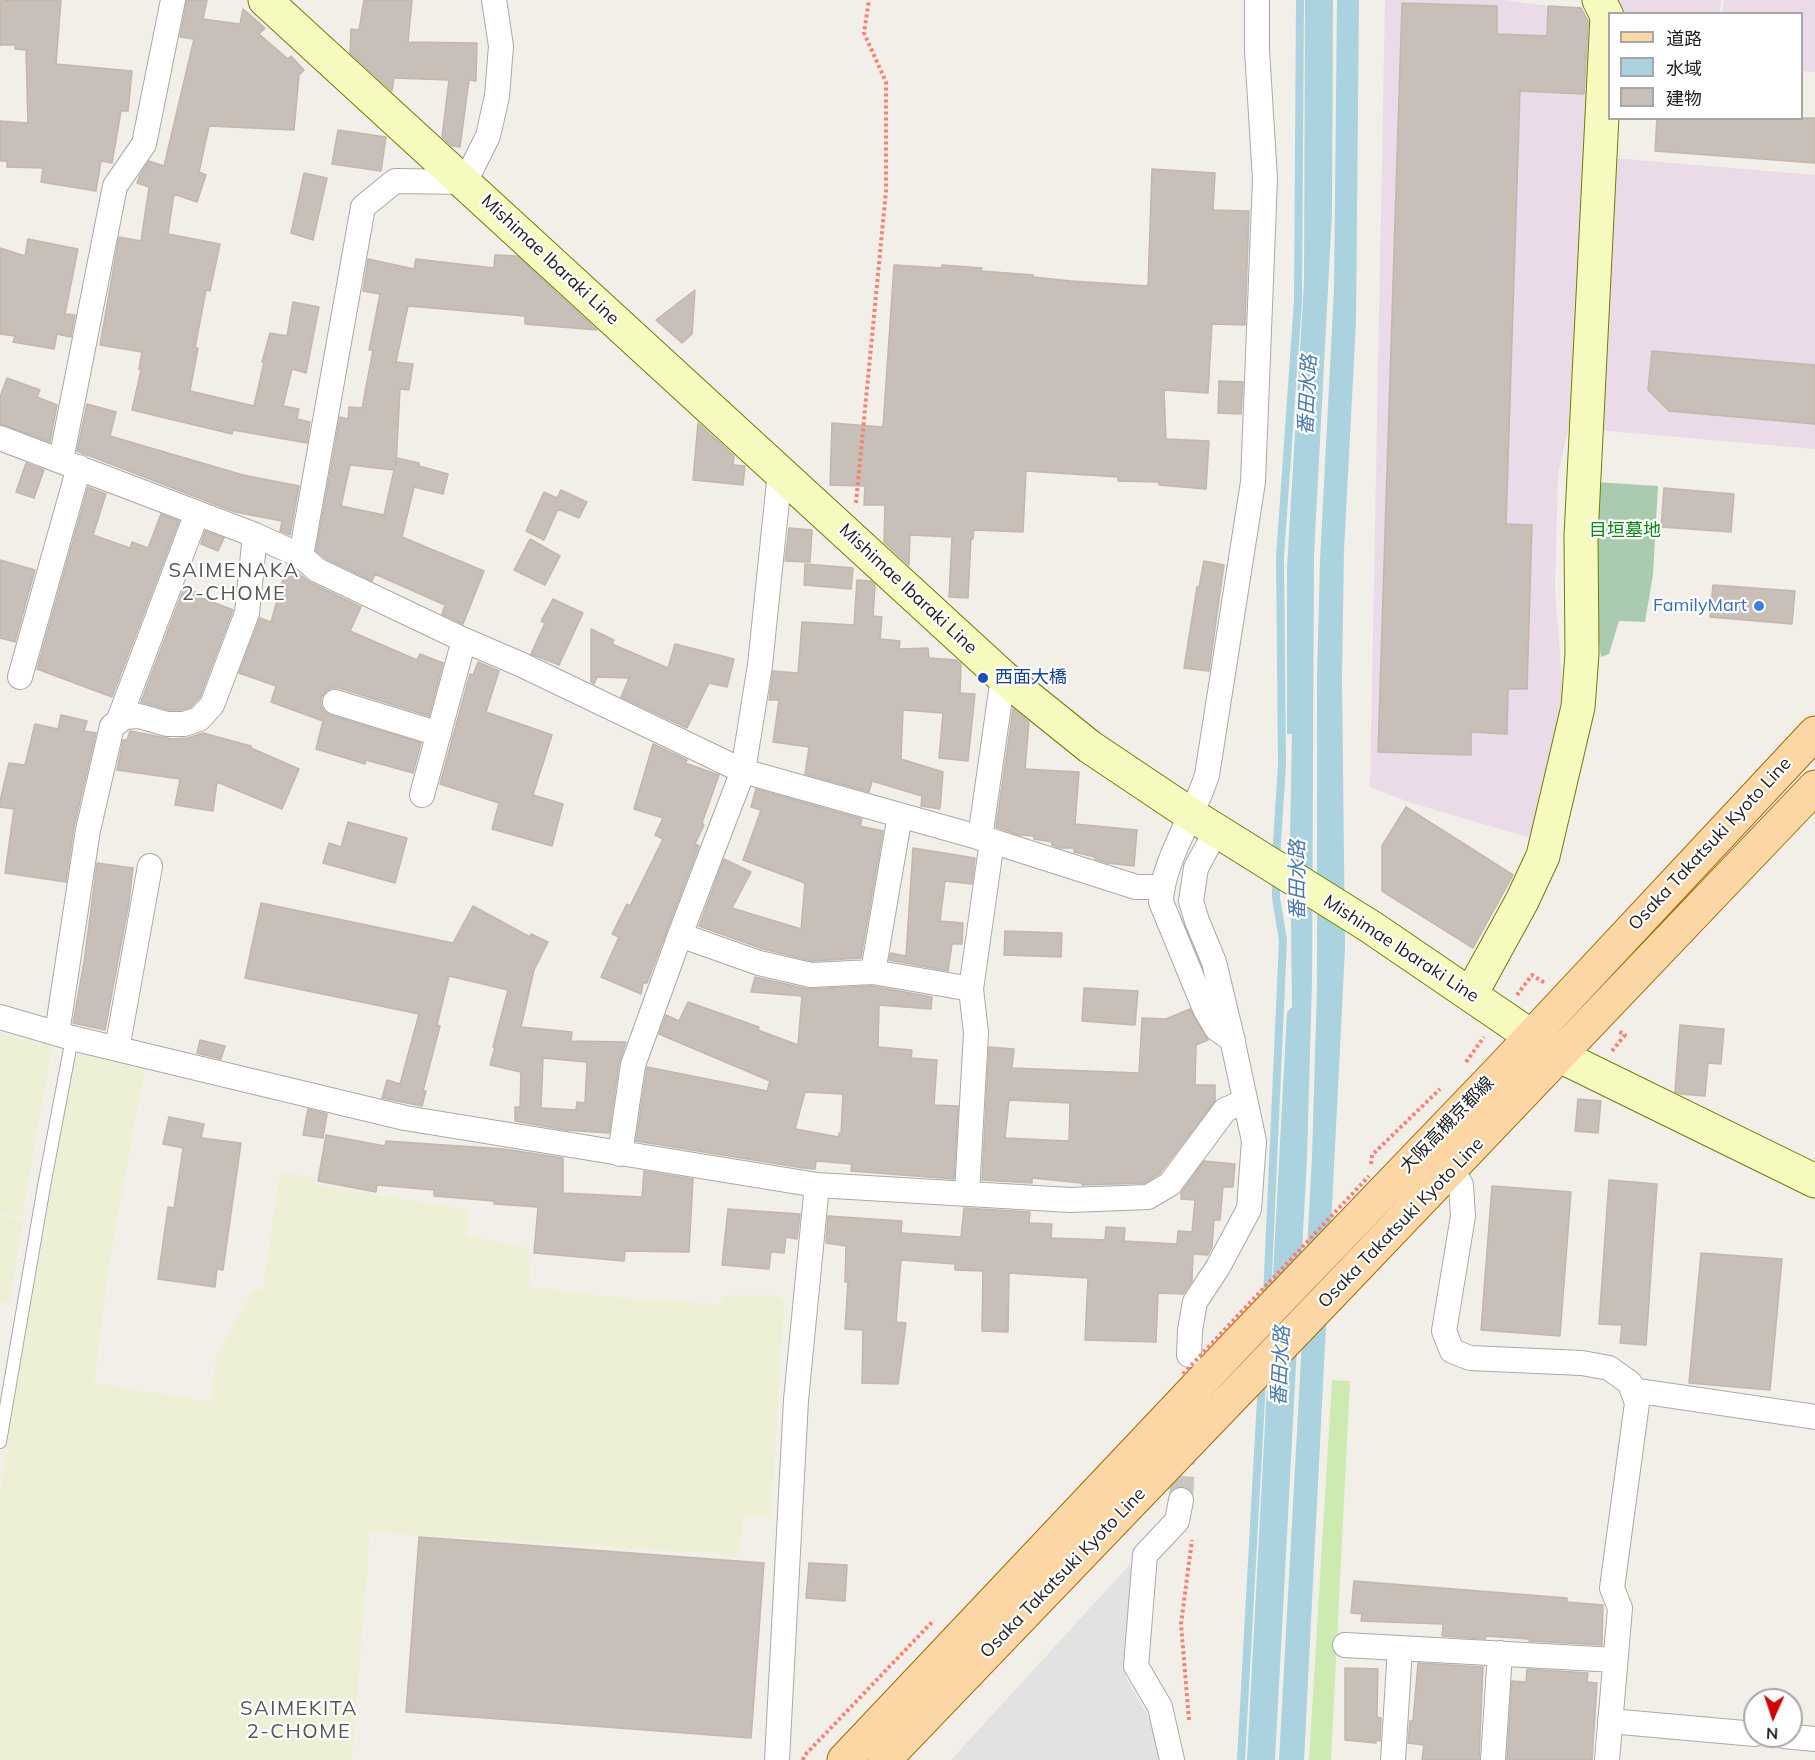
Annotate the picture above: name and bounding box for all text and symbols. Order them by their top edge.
legend [1608,12,1803,120]
text: 道路 [1666,27,1702,50]
text: 水域 [1666,57,1702,80]
text: 建物 [1666,87,1702,110]
street label: Mishimae Ibaraki Line [477,190,623,330]
water label: 番田水路 [1294,354,1322,436]
street label: Mishimae Ibaraki Line [835,519,981,659]
park label: 目垣墓地 [1589,520,1661,542]
district label: SAIMENAKA 2-CHOME [168,559,300,606]
place label: FamilyMart [1653,595,1747,617]
marker: FamilyMart [1752,599,1766,613]
place label: 西面大橋 [995,667,1067,689]
marker: 西面大橋 [976,671,990,685]
street label: Osaka Takatsuki Kyoto Line [1624,753,1796,935]
water label: 番田水路 [1286,840,1310,920]
street label: Mishimae Ibaraki Line [1319,891,1483,1007]
street label: 大阪高槻京都線 [1395,1072,1499,1178]
street label: Osaka Takatsuki Kyoto Line [1314,1133,1488,1313]
water label: 番田水路 [1267,1325,1295,1407]
street label: Osaka Takatsuki Kyoto Line [976,1483,1150,1663]
north arrow [1743,1688,1803,1748]
district label: SAIMEKITA 2-CHOME [240,1697,358,1744]
text: N [1766,1724,1779,1744]

